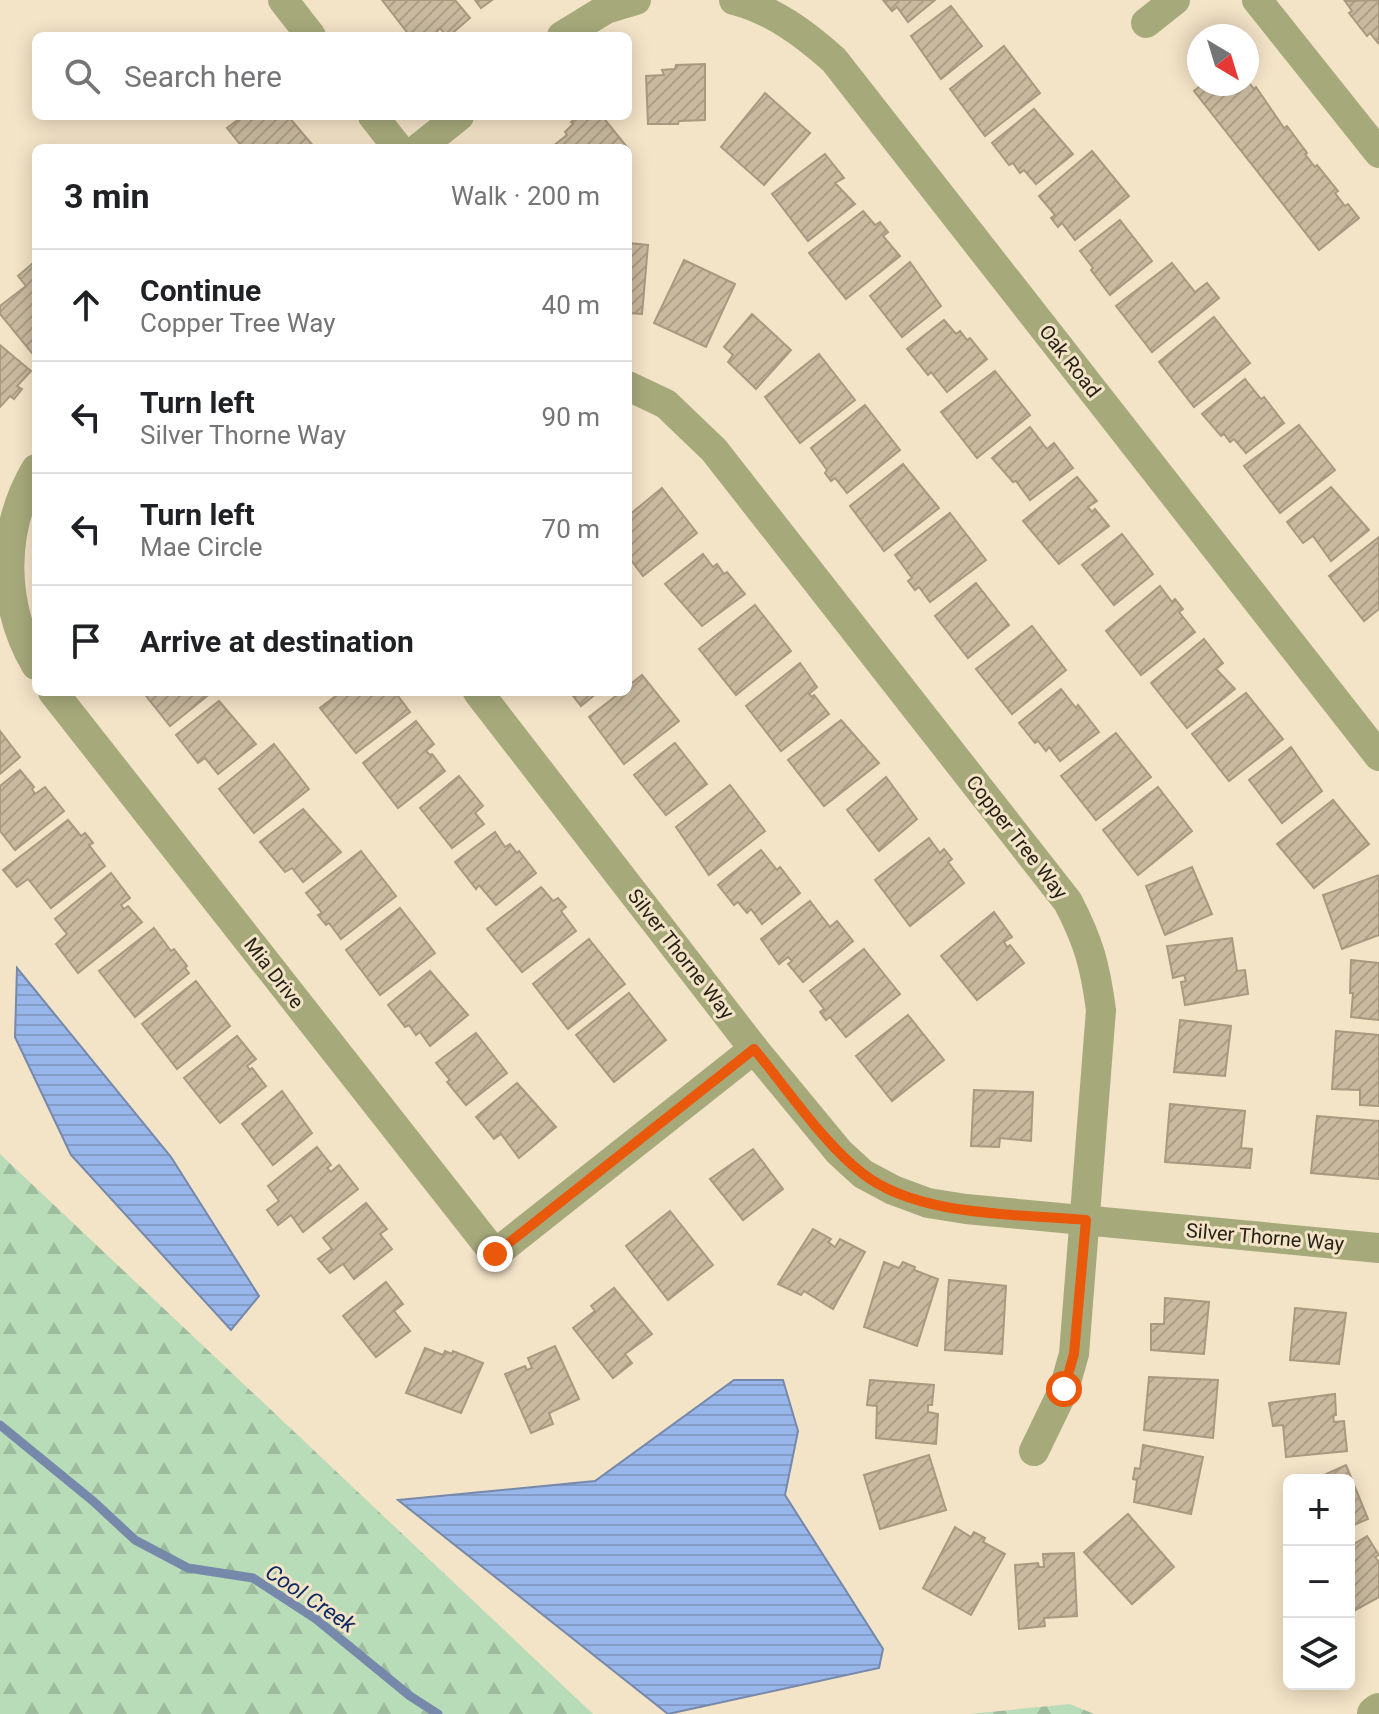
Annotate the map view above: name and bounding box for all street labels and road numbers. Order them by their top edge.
street label: Oak Road [1034,320,1106,402]
street label: Copper Tree Way [961,770,1073,904]
street label: Silver Thorne Way [623,884,740,1024]
street label: Mia Drive [239,933,309,1013]
street label: Silver Thorne Way [1185,1218,1346,1256]

